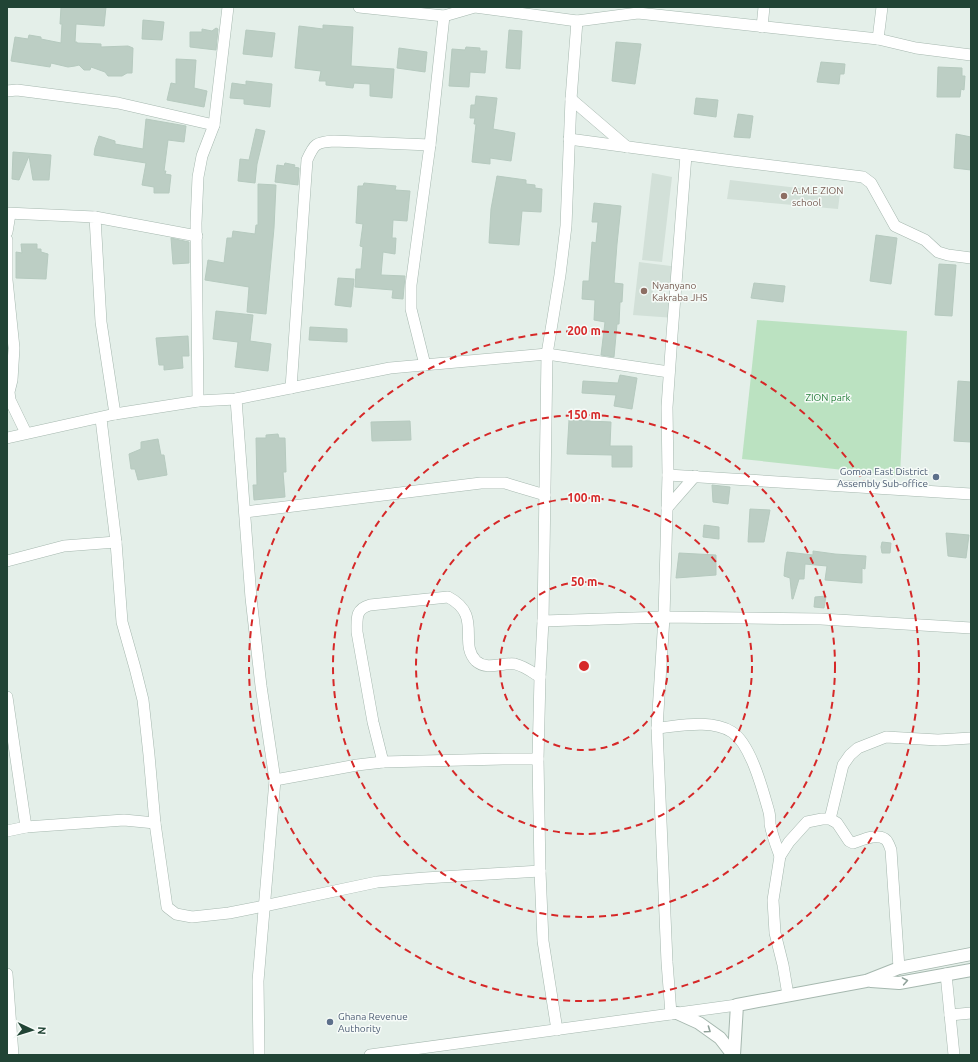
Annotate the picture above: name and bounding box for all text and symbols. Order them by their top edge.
place label: A.M.E ZION school [792,185,843,208]
marker: A.M.E ZION school [779,191,789,201]
place label: Nyanyano Kakraba JHS [652,280,708,303]
marker: Nyanyano Kakraba JHS [639,286,649,296]
text: 200 m [567,324,601,337]
park label: ZION park [805,392,851,403]
text: 150 m [567,408,601,421]
place label: Gomoa East District Assembly Sub-office [837,466,928,489]
marker: Gomoa East District Assembly Sub-office [931,472,941,482]
text: 100 m [567,491,601,504]
text: 50 m [571,575,597,588]
centre of rings [577,659,591,673]
one-way arrow [902,978,908,986]
north arrow [12,1010,52,1050]
place label: Ghana Revenue Authority [338,1011,408,1034]
marker: Ghana Revenue Authority [325,1017,335,1027]
one-way arrow [704,1025,711,1033]
text: N [36,1026,48,1035]

